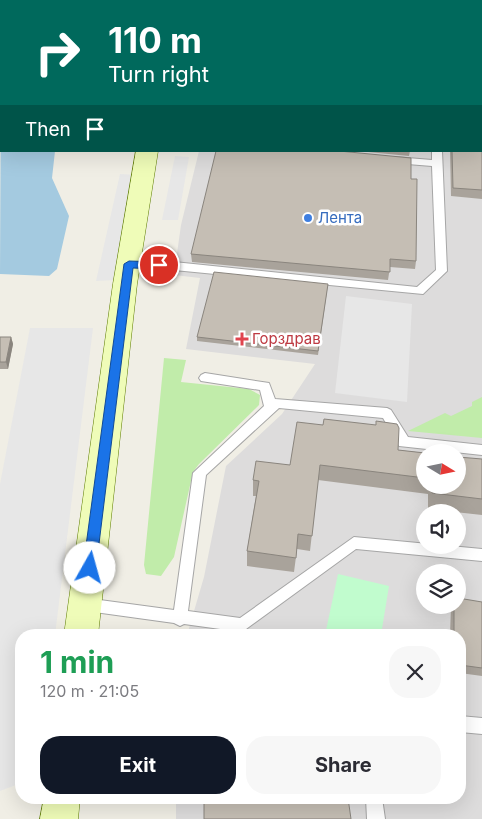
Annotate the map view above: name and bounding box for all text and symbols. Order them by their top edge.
text: 110 m [108,19,202,61]
icon: right [25,20,90,85]
text: Turn right [108,61,209,87]
icon: arrive [81,115,109,143]
text: Then [25,118,71,141]
place label: Лента [318,208,362,227]
marker: Лента [302,212,314,224]
pin [138,244,180,286]
icon: arrive [145,251,173,279]
place label: Горздрав [252,329,321,348]
marker: Горздрав [236,333,248,345]
north arrow [416,444,466,494]
map controls [416,444,466,614]
button: sound [416,504,466,554]
position arrow [63,541,115,593]
button: layers [416,564,466,614]
text: 1 min [40,644,114,680]
button: close [389,646,441,698]
text: 120 m · 21:05 [40,681,139,701]
button: Exit [40,736,236,794]
button: Share [246,736,441,794]

